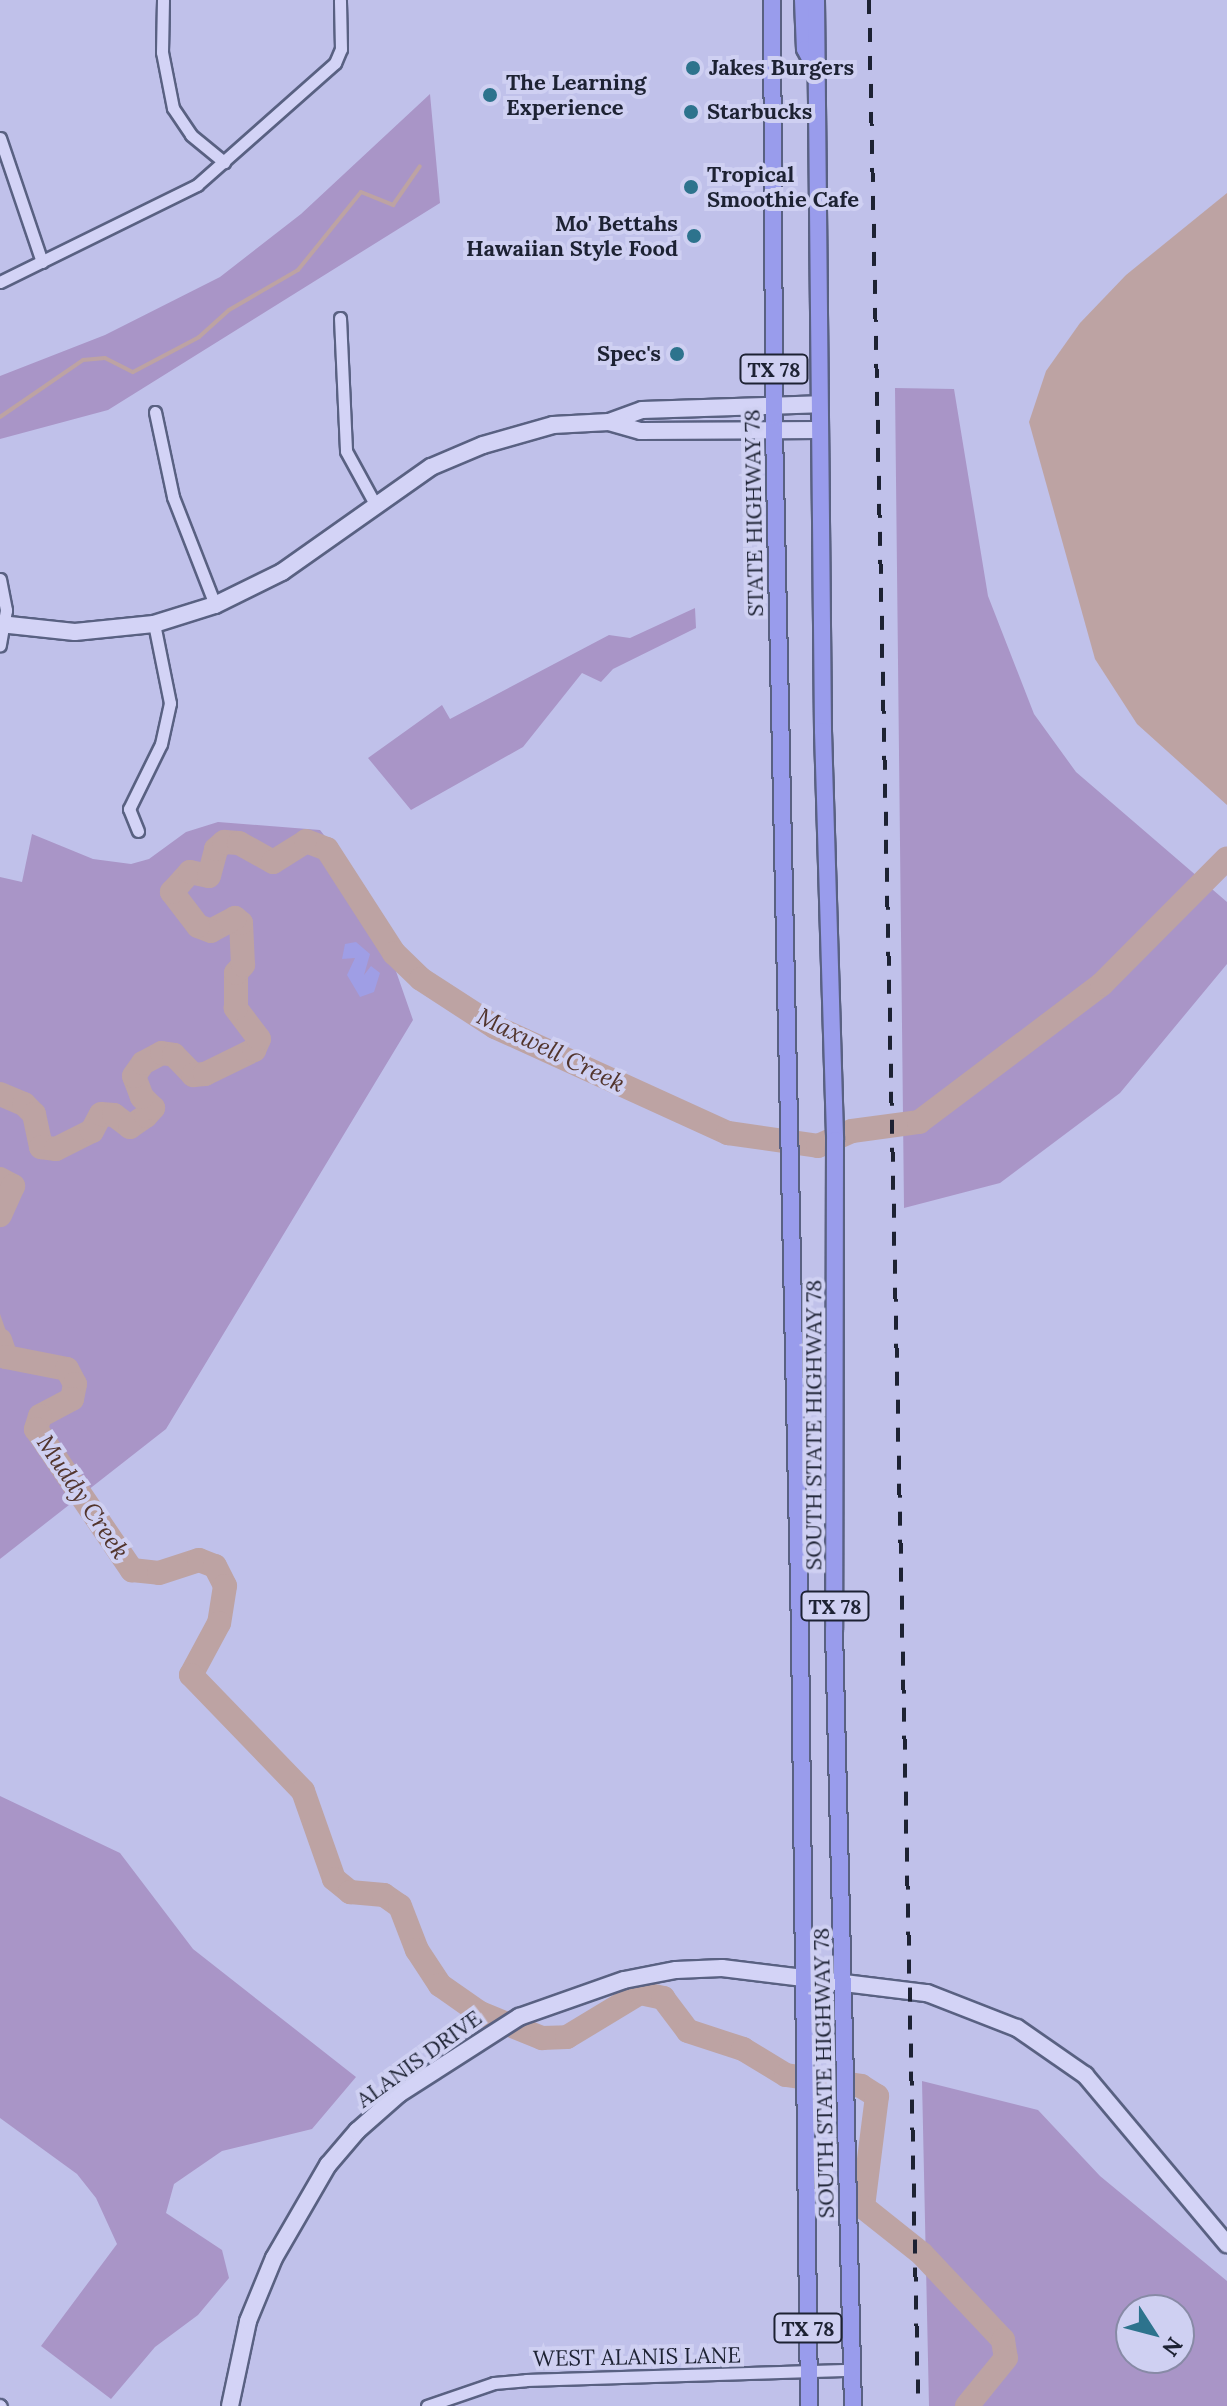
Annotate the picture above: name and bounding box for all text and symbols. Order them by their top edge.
place label: Jakes Burgers [709,55,854,81]
marker: Jakes Burgers [684,59,702,77]
place label: The Learning Experience [506,69,646,120]
marker: The Learning Experience [481,86,499,104]
place label: Starbucks [707,99,812,125]
marker: Starbucks [682,103,700,121]
place label: Tropical Smoothie Cafe [707,161,859,212]
marker: Tropical Smoothie Cafe [682,178,700,196]
place label: Mo' Bettahs Hawaiian Style Food [466,210,678,262]
marker: Mo' Bettahs Hawaiian Style Food [685,227,703,245]
place label: Spec's [597,341,661,367]
marker: Spec's [668,345,686,363]
road number: TX 78 [738,353,810,385]
street label: STATE HIGHWAY 78 [739,409,769,617]
water label: Maxwell Creek [472,1002,630,1098]
street label: SOUTH STATE HIGHWAY 78 [801,1280,827,1570]
water label: Muddy Creek [31,1429,135,1565]
road number: TX 78 [799,1590,871,1622]
street label: SOUTH STATE HIGHWAY 78 [808,1927,840,2219]
street label: ALANIS DRIVE [351,2005,487,2113]
north arrow [1115,2294,1195,2374]
road number: TX 78 [772,2312,844,2344]
text: N [1156,2332,1189,2362]
street label: WEST ALANIS LANE [533,2342,741,2372]

